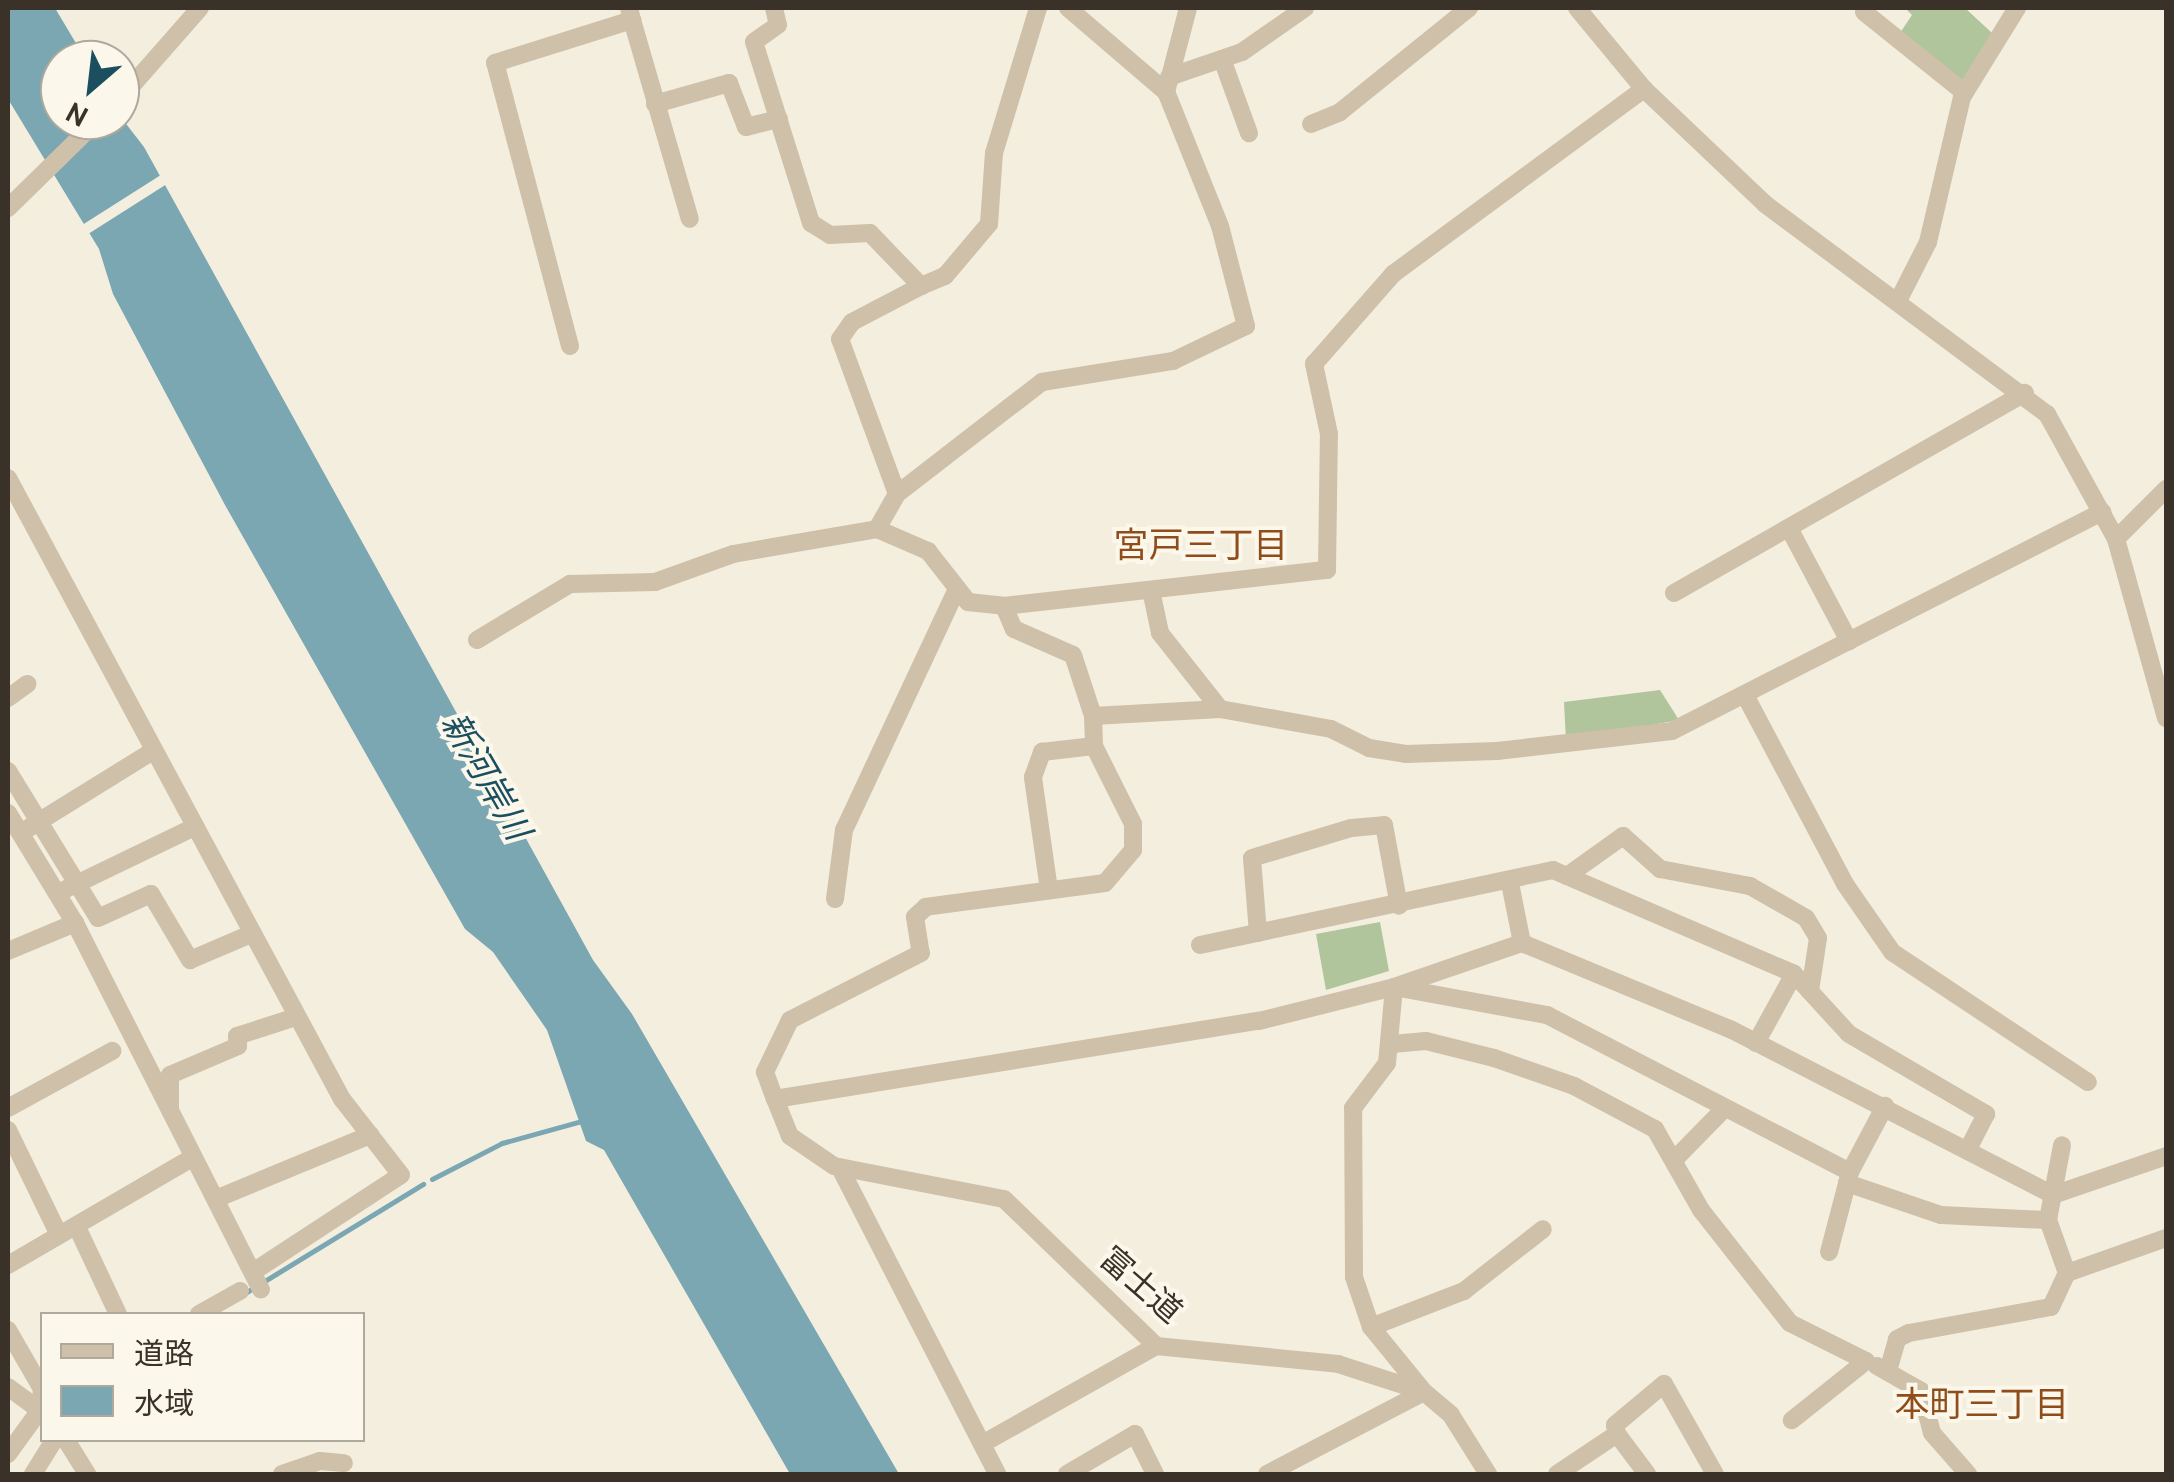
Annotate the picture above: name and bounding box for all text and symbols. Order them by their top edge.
north arrow [40,40,140,140]
text: N [60,95,94,134]
district label: 宮戸三丁目 [1114,524,1288,566]
water label: 新河岸川 [433,705,539,847]
street label: 富士道 [1092,1239,1190,1331]
legend [40,1312,365,1442]
text: 道路 [134,1335,194,1372]
district label: 本町三丁目 [1895,1383,2069,1425]
text: 水域 [134,1385,194,1422]

